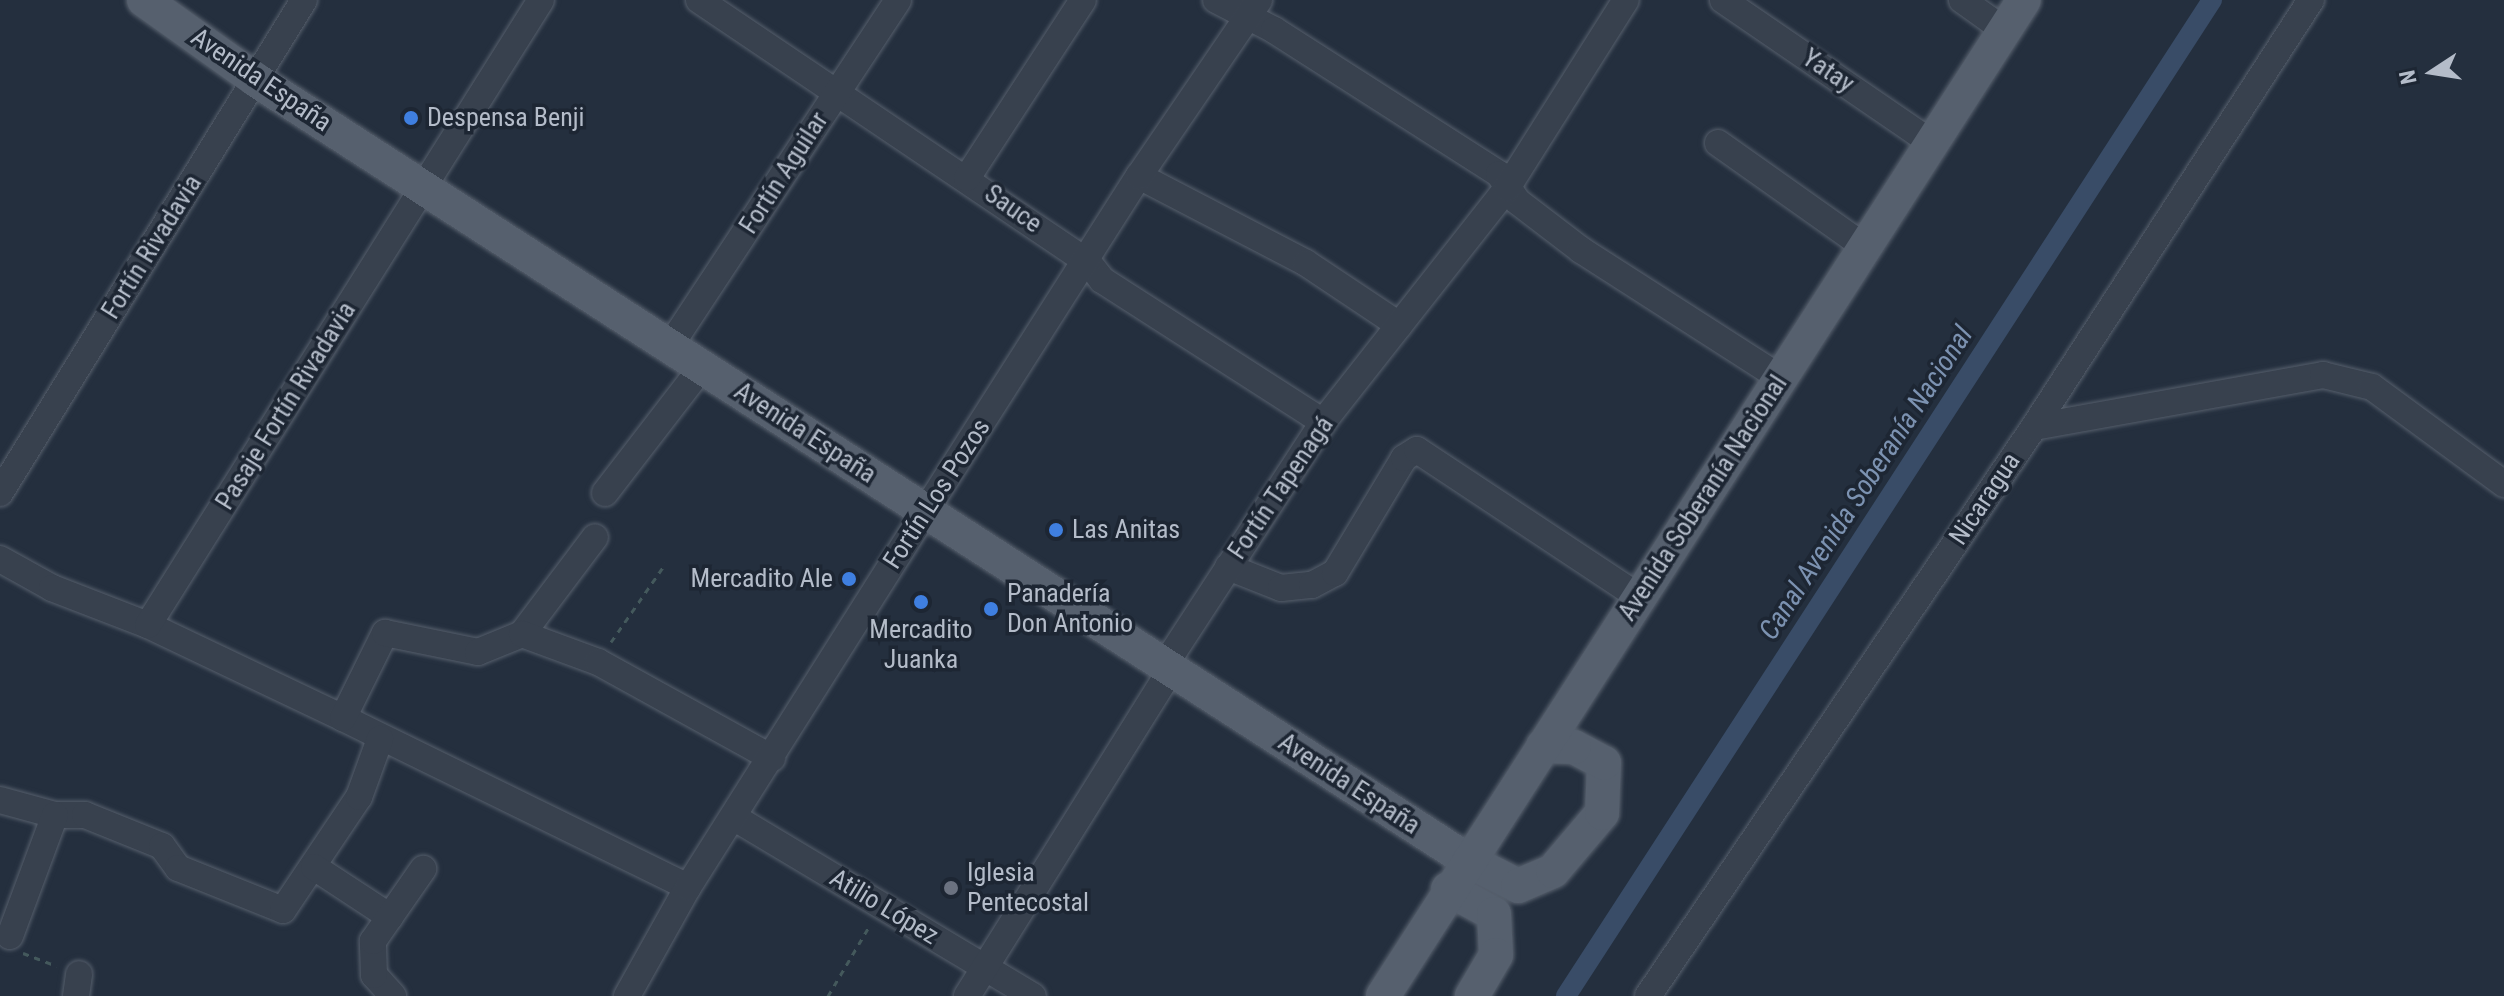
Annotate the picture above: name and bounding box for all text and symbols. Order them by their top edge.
street label: Avenida España [185,22,337,138]
north arrow [2392,32,2472,112]
street label: Yatay [1796,42,1860,100]
text: N [2394,68,2422,86]
place label: Despensa Benji [427,102,585,134]
street label: Fortín Aguilar [733,106,835,240]
marker: Despensa Benji [402,109,420,127]
street label: Fortín Rivadavia [95,169,209,325]
street label: Sauce [978,178,1048,240]
street label: Pasaje Fortín Rivadavia [209,296,363,516]
water label: Canal Avenida Soberanía Nacional [1752,320,1980,646]
street label: Avenida Soberanía Nacional [1612,369,1794,627]
street label: Avenida España [728,376,882,490]
street label: Fortín Tapenagá [1222,410,1340,566]
street label: Fortín Los Pozos [877,413,997,575]
street label: Nicaragua [1943,447,2027,551]
place label: Las Anitas [1072,514,1180,546]
marker: Las Anitas [1047,521,1065,539]
place label: Mercadito Ale [691,563,833,595]
marker: Mercadito Ale [840,570,858,588]
place label: Panadería Don Antonio [1007,578,1133,640]
marker: Mercadito Juanka [912,593,930,611]
marker: Panadería Don Antonio [982,600,1000,618]
place label: Mercadito Juanka [869,614,973,676]
street label: Avenida España [1272,727,1426,841]
place label: Iglesia Pentecostal [967,857,1089,918]
street label: Atilio López [824,862,944,952]
marker: Iglesia Pentecostal [942,879,960,897]

